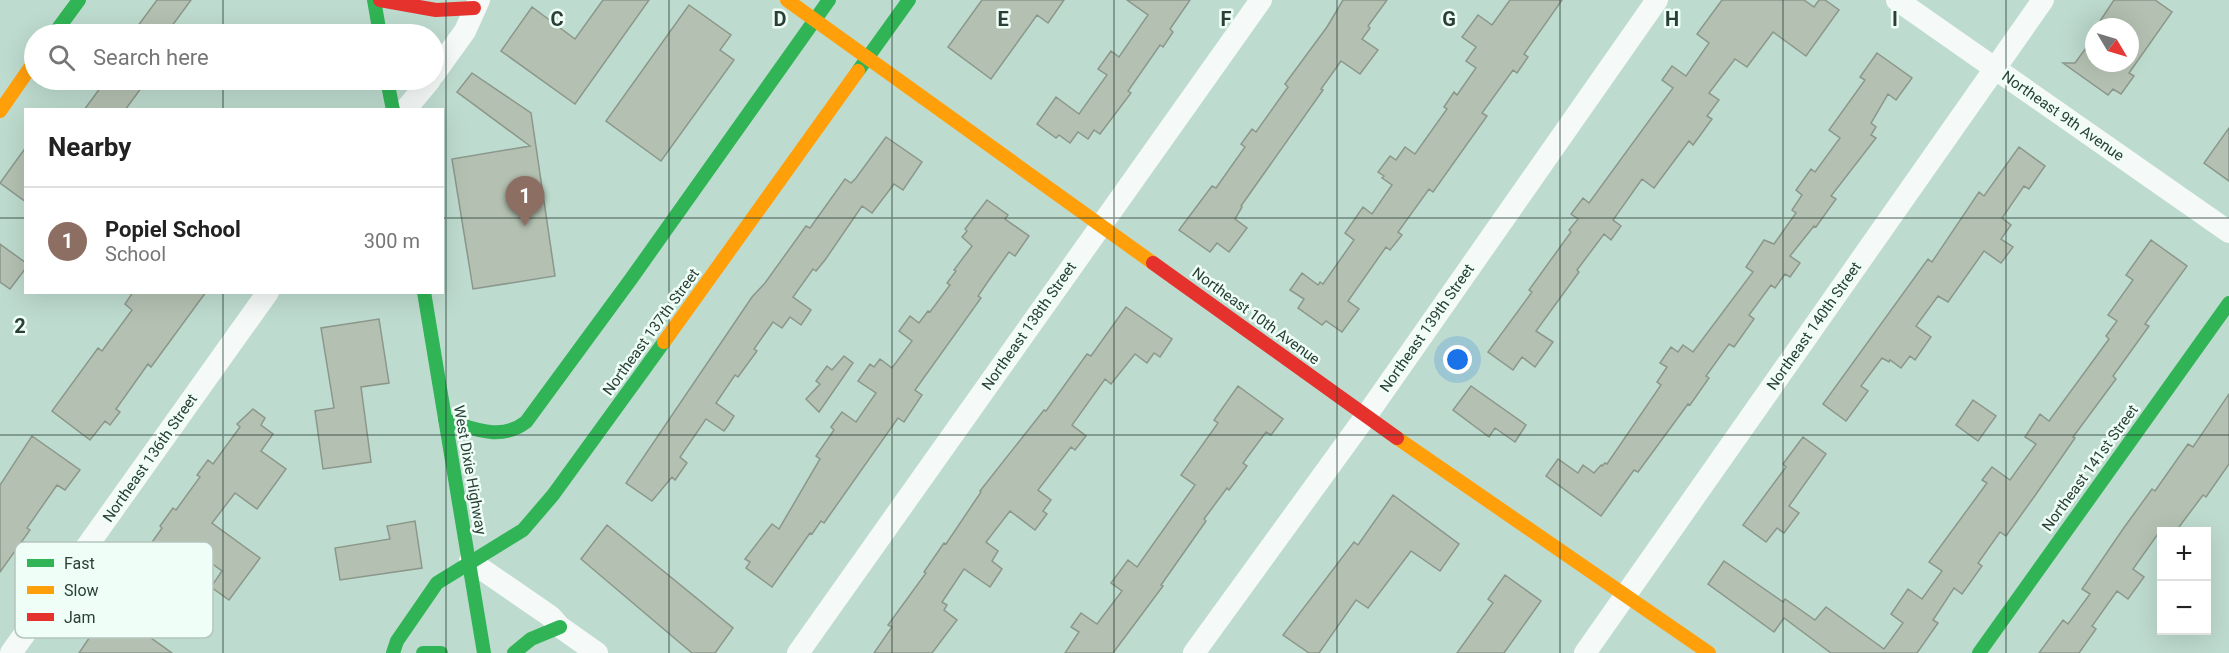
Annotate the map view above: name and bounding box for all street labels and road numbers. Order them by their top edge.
street label: Northeast 9th Avenue [1999,67,2127,165]
street label: Northeast 138th Street [978,258,1080,393]
street label: Northeast 140th Street [1763,258,1865,393]
street label: Northeast 139th Street [1376,260,1478,395]
street label: Northeast 10th Avenue [1189,264,1323,368]
street label: Northeast 137th Street [599,265,703,399]
street label: Northeast 136th Street [99,390,201,525]
street label: Northeast 141st Street [2038,401,2142,535]
street label: West Dixie Highway [450,404,490,536]

